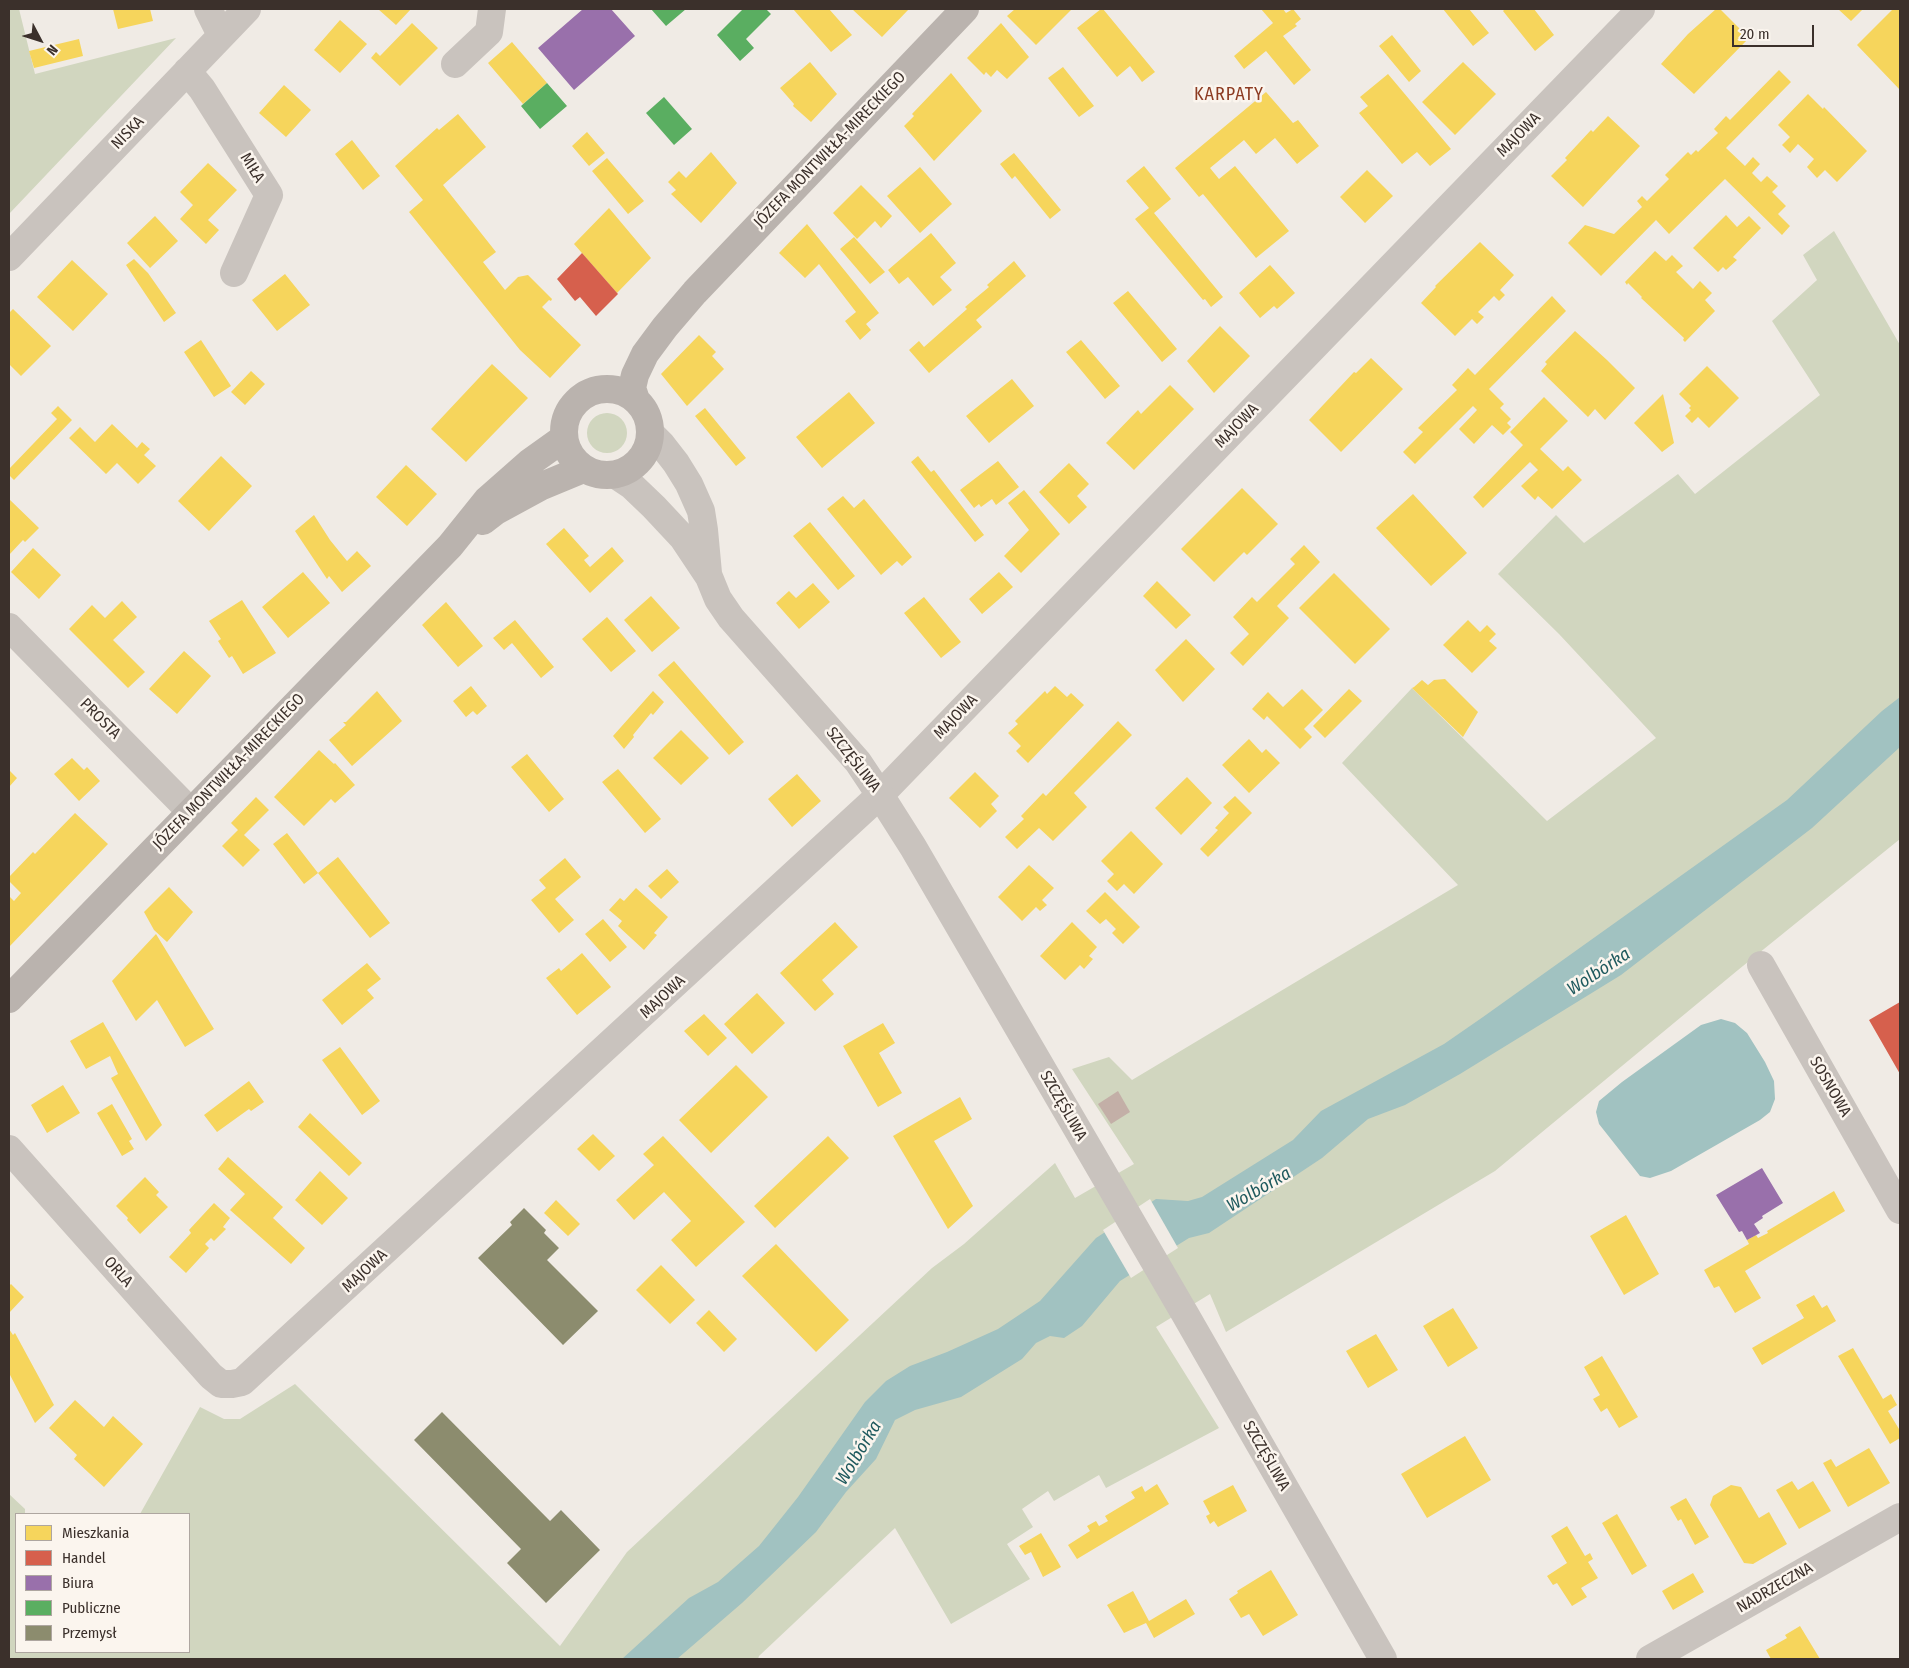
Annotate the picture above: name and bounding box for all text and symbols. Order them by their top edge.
north arrow [15,15,65,65]
scale bar [1734,15,1816,47]
text: 20 m [1740,25,1770,43]
text: N [43,41,61,59]
street label: JÓZEFA MONTWIŁŁA-MIRECKIEGO [750,68,910,232]
district label: KARPATY [1193,84,1265,106]
street label: MAJOWA [1493,109,1545,161]
street label: NISKA [108,112,148,154]
street label: MIŁA [236,150,268,186]
street label: MAJOWA [1211,400,1263,452]
street label: JÓZEFA MONTWIŁŁA-MIRECKIEGO [149,690,309,854]
street label: MAJOWA [930,691,982,743]
street label: PROSTA [76,695,124,743]
street label: SZCZĘŚLIWA [822,724,884,796]
water label: Wolbórka [1563,944,1635,1000]
street label: MAJOWA [636,971,690,1023]
street label: SOSNOWA [1805,1054,1855,1120]
street label: SZCZĘŚLIWA [1035,1068,1091,1144]
water label: Wolbórka [1223,1163,1295,1217]
street label: MAJOWA [338,1245,392,1297]
street label: ORLA [99,1253,137,1291]
water label: Wolbórka [832,1417,886,1489]
street label: SZCZĘŚLIWA [1238,1418,1294,1494]
legend [15,1513,190,1653]
text: Mieszkania [62,1524,129,1542]
text: Handel [62,1549,106,1567]
street label: NADRZECZNA [1734,1559,1816,1617]
text: Biura [62,1574,94,1592]
text: Publiczne [62,1599,121,1617]
text: Przemysł [62,1624,117,1642]

